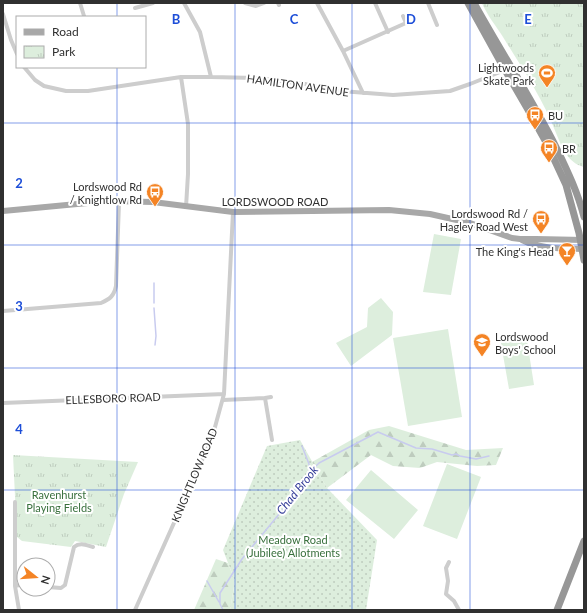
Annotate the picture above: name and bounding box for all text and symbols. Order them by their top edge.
text: B [172,11,181,27]
text: C [290,11,299,27]
text: D [406,11,416,27]
text: E [524,11,532,27]
legend [16,16,146,68]
text: Road [52,24,79,39]
text: Park [52,44,76,59]
place label: Lightwoods Skate Park [478,61,534,87]
sports icon: Lightwoods Skate Park [537,63,557,88]
street label: HAMILTON AVENUE [246,71,350,99]
bus stop icon: BU [525,105,545,130]
place label: BU [548,109,563,122]
bus stop icon: BR [539,138,559,163]
place label: BR [562,142,576,155]
text: 2 [15,175,23,191]
place label: Lordswood Rd / Knightlow Rd [70,180,142,206]
bus stop icon: Lordswood Rd / Knightlow Rd [145,182,165,207]
street label: LORDSWOOD ROAD [222,195,328,208]
place label: Lordswood Rd / Hagley Road West [440,207,528,233]
bus stop icon: Lordswood Rd / Hagley Road West [531,209,551,234]
bar icon: The King's Head [557,241,577,266]
place label: The King's Head [476,245,554,258]
text: 3 [15,298,23,314]
place label: Lordswood Boys' School [495,330,556,356]
school or university icon: Lordswood Boys' School [472,332,492,357]
street label: ELLESBORO ROAD [65,390,161,406]
text: 4 [15,421,23,437]
street label: KNIGHTLOW ROAD [168,426,220,524]
water label: Chad Brook [273,462,321,517]
park label: Ravenhurst Playing Fields [26,488,92,514]
park label: Meadow Road (Jubilee) Allotments [246,533,340,559]
north arrow [16,557,56,597]
text: N [39,574,53,586]

